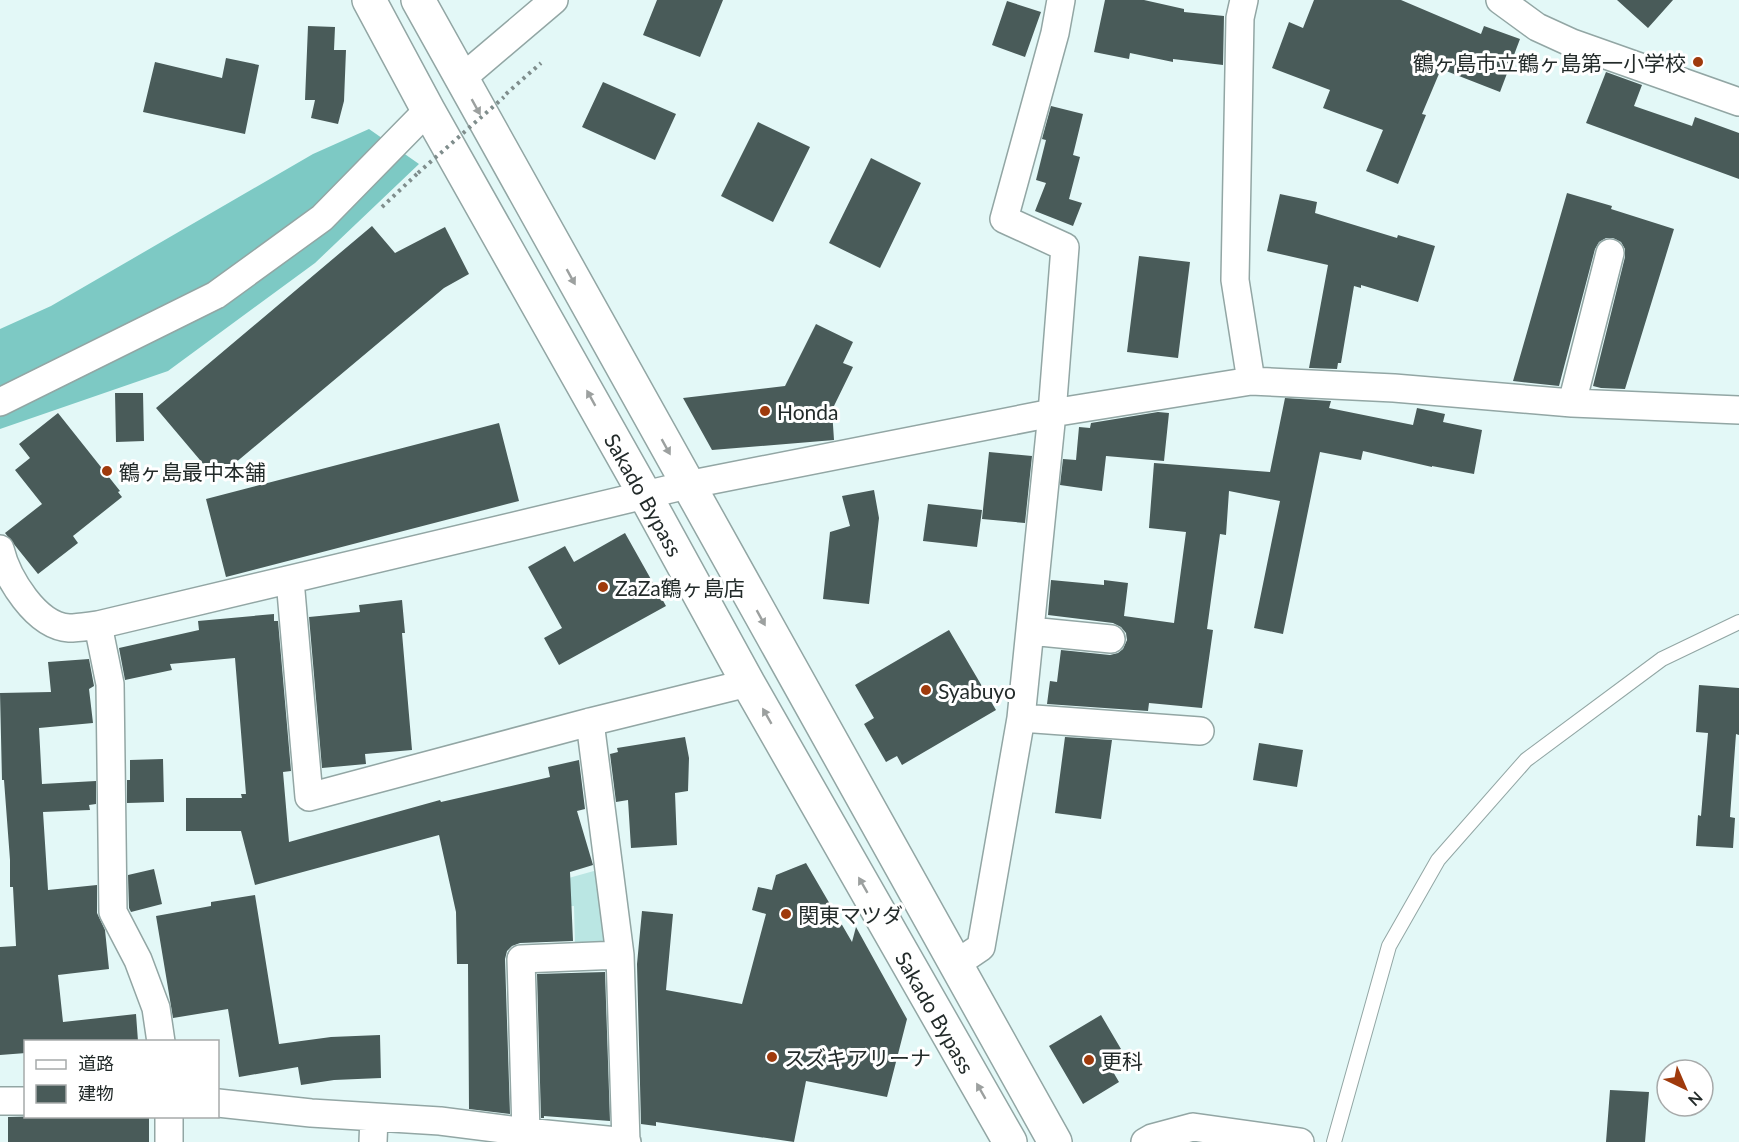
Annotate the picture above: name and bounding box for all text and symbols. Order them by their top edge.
place label: 鶴ヶ島市立鶴ヶ島第一小学校 [1413,50,1686,75]
marker: 鶴ヶ島市立鶴ヶ島第一小学校 [1691,55,1705,69]
one-way arrow [471,98,481,115]
one-way arrow [566,269,576,286]
one-way arrow [586,390,596,407]
place label: Honda [777,399,839,424]
marker: Honda [758,404,772,418]
street label: Sakado Bypass [600,429,688,560]
one-way arrow [661,439,671,456]
place label: 鶴ヶ島最中本舗 [119,459,266,484]
marker: 鶴ヶ島最中本舗 [100,464,114,478]
place label: ZaZa鶴ヶ島店 [615,575,745,600]
marker: ZaZa鶴ヶ島店 [596,580,610,594]
one-way arrow [756,609,766,626]
place label: Syabuyo [938,678,1016,703]
marker: Syabuyo [919,683,933,697]
one-way arrow [762,707,772,724]
one-way arrow [858,877,869,893]
place label: 関東マツダ [798,902,903,927]
marker: 関東マツダ [779,907,793,921]
street label: Sakado Bypass [891,947,980,1077]
legend [24,1040,219,1118]
place label: スズキアリーナ [784,1045,931,1070]
place label: 更科 [1101,1048,1143,1073]
marker: スズキアリーナ [765,1050,779,1064]
text: 道路 [78,1052,114,1074]
marker: 更科 [1082,1053,1096,1067]
north arrow [1655,1058,1715,1118]
text: 建物 [78,1082,114,1104]
one-way arrow [975,1083,986,1099]
text: N [1685,1088,1707,1110]

